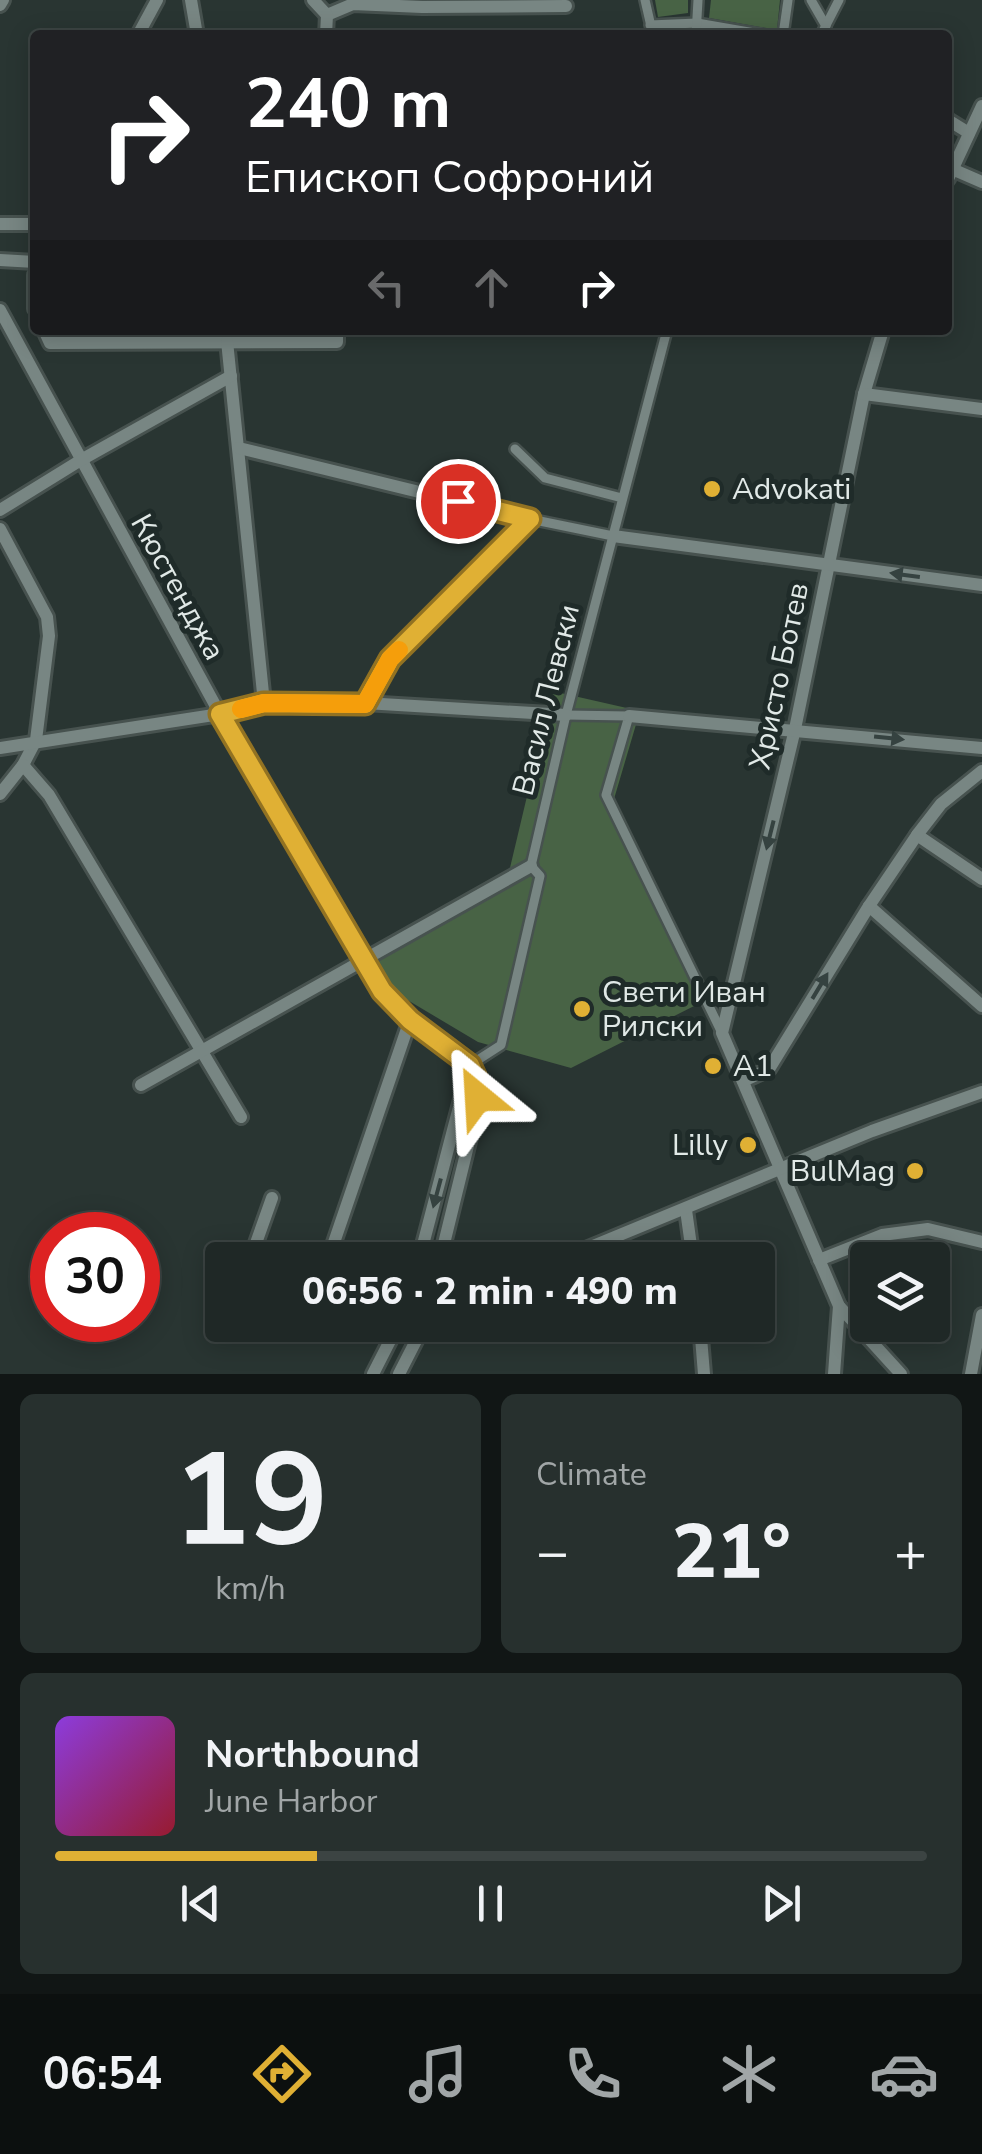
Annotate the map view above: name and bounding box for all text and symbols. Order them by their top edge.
text: 240 m [245,56,451,152]
icon: right [80,70,210,200]
text: Епископ Софроний [245,147,654,208]
icon: left [359,260,414,315]
icon: ahead [464,260,519,315]
icon: right [569,260,624,315]
pin [416,459,501,544]
place label: Advokati [732,469,851,510]
icon: arrive [431,474,486,529]
marker: Advokati [701,478,723,500]
street label: Кюстенджа [121,507,235,668]
one-way arrow [889,567,921,583]
street label: Христо Ботев [740,579,819,773]
street label: Васил Левски [503,600,590,800]
one-way arrow [873,731,905,747]
one-way arrow [762,820,777,851]
place label: Свети Иван Рилски [602,972,766,1047]
one-way arrow [811,972,828,1000]
marker: Свети Иван Рилски [571,998,593,1020]
position arrow [426,1045,530,1149]
place label: A1 [733,1046,773,1087]
marker: A1 [702,1055,724,1077]
place label: Lilly [672,1125,729,1166]
marker: Lilly [737,1134,759,1156]
place label: BulMag [790,1151,895,1192]
marker: BulMag [904,1160,926,1182]
one-way arrow [428,1178,444,1209]
speed limit sign: 30 [30,1212,160,1342]
map controls [850,1242,950,1342]
button: layers [850,1242,950,1342]
text: 06:56 · 2 min · 490 m [302,1266,678,1317]
text: 19 [172,1413,329,1590]
text: Climate [536,1453,647,1496]
text: 21° [672,1501,791,1603]
text: − [536,1515,569,1590]
text: + [894,1515,927,1590]
text: km/h [215,1567,286,1610]
text: Northbound [205,1729,420,1780]
text: June Harbor [205,1780,377,1823]
icon: previous [173,1876,228,1931]
icon: pause [463,1876,518,1931]
icon: next [754,1876,809,1931]
icon: directions [247,2039,317,2109]
icon: music [403,2039,473,2109]
icon: phone [558,2039,628,2109]
icon: climate [714,2039,784,2109]
icon: car [869,2039,939,2109]
text: 06:54 [43,2044,162,2105]

